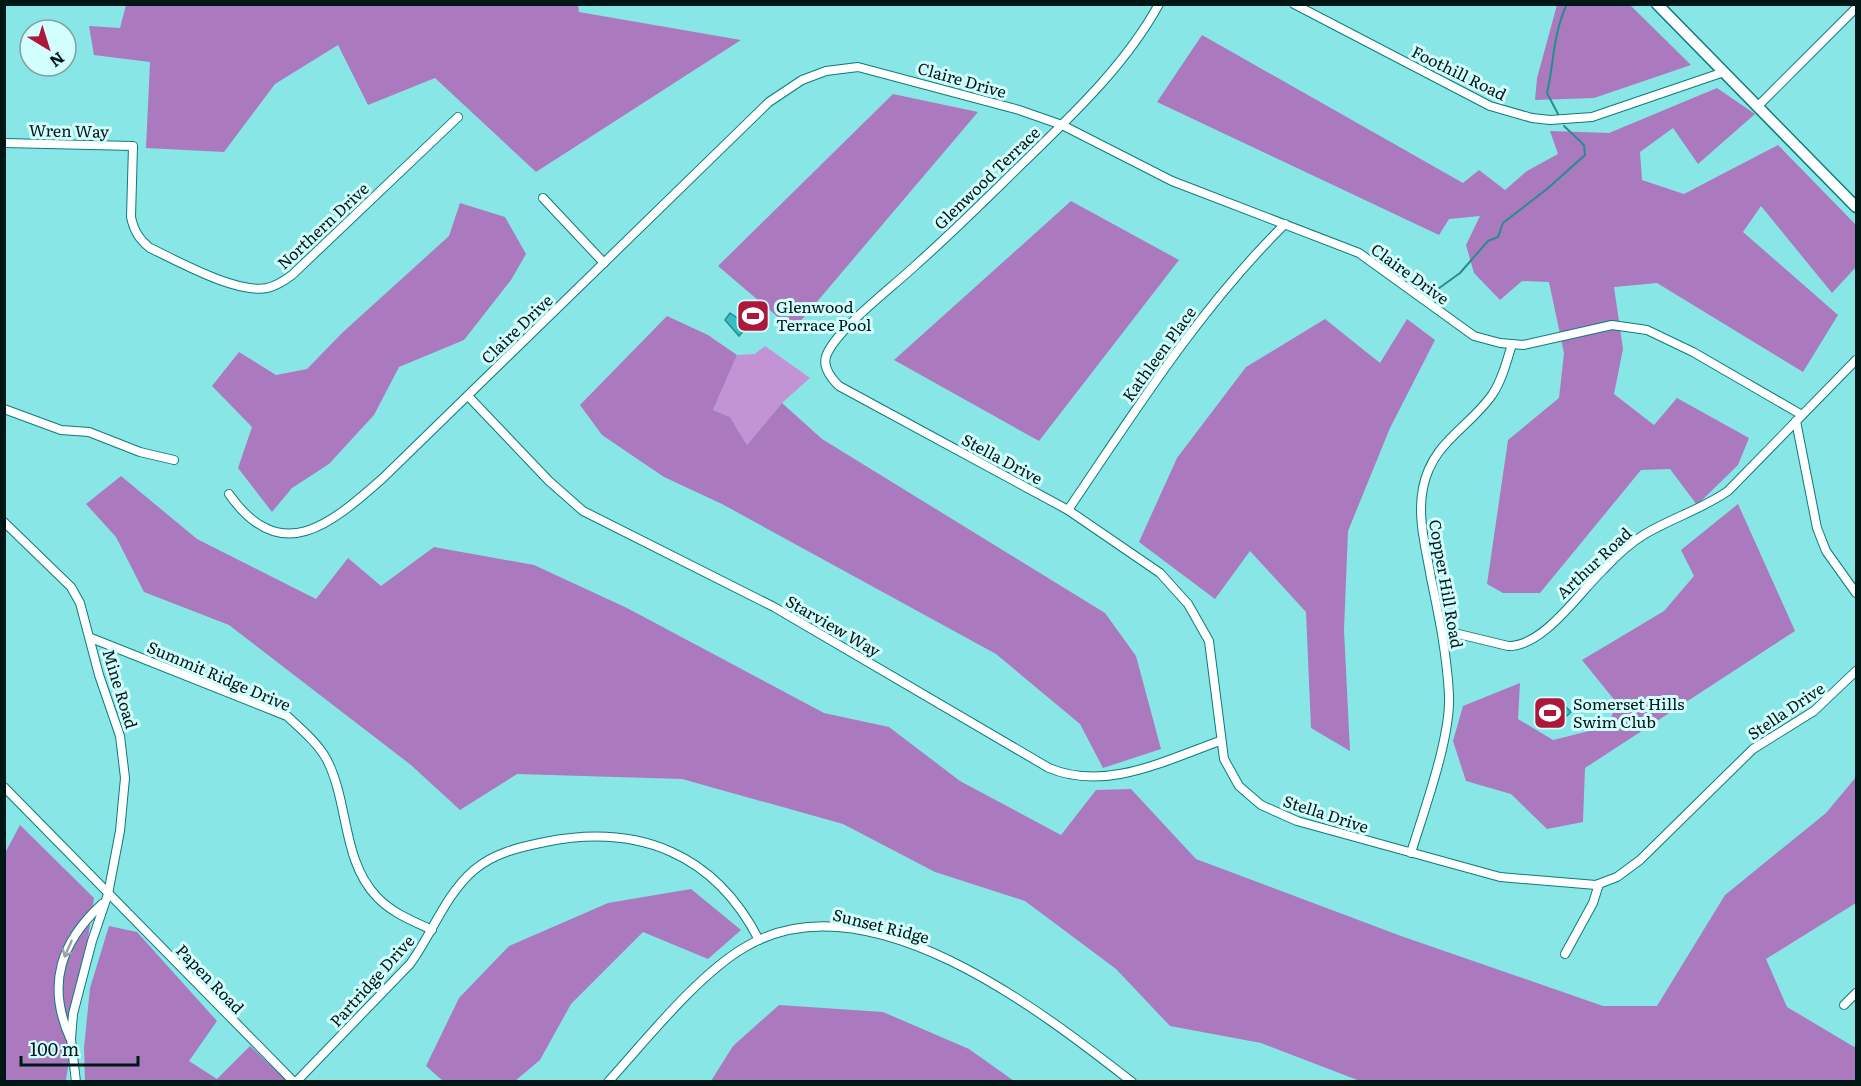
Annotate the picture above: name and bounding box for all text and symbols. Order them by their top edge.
north arrow [18,18,78,78]
street label: Foothill Road [1408,39,1511,106]
text: N [45,47,71,74]
street label: Claire Drive [915,55,1009,103]
street label: Wren Way [29,117,110,143]
street label: Glenwood Terrace [928,120,1045,234]
street label: Northern Drive [271,176,374,274]
street label: Claire Drive [1367,237,1455,310]
street label: Claire Drive [475,288,557,369]
place label: Glenwood Terrace Pool [776,294,871,336]
sports icon: Glenwood Terrace Pool [735,298,771,334]
street label: Kathleen Place [1116,301,1201,406]
street label: Stella Drive [958,427,1047,489]
street label: Copper Hill Road [1424,518,1470,650]
street label: Arthur Road [1550,521,1637,604]
street label: Starview Way [782,588,886,662]
street label: Summit Ridge Drive [144,634,295,716]
street label: Mine Road [97,646,144,732]
street label: Stella Drive [1742,675,1829,745]
place label: Somerset Hills Swim Club [1573,691,1685,733]
sports icon: Somerset Hills Swim Club [1532,695,1568,731]
street label: Stella Drive [1281,788,1372,838]
street label: Sunset Ridge [831,901,932,949]
street label: Partridge Drive [323,929,419,1032]
street label: Papen Road [171,938,250,1019]
one-way arrow [61,939,73,957]
scale bar [21,1029,138,1067]
text: 100 m [30,1035,79,1062]

